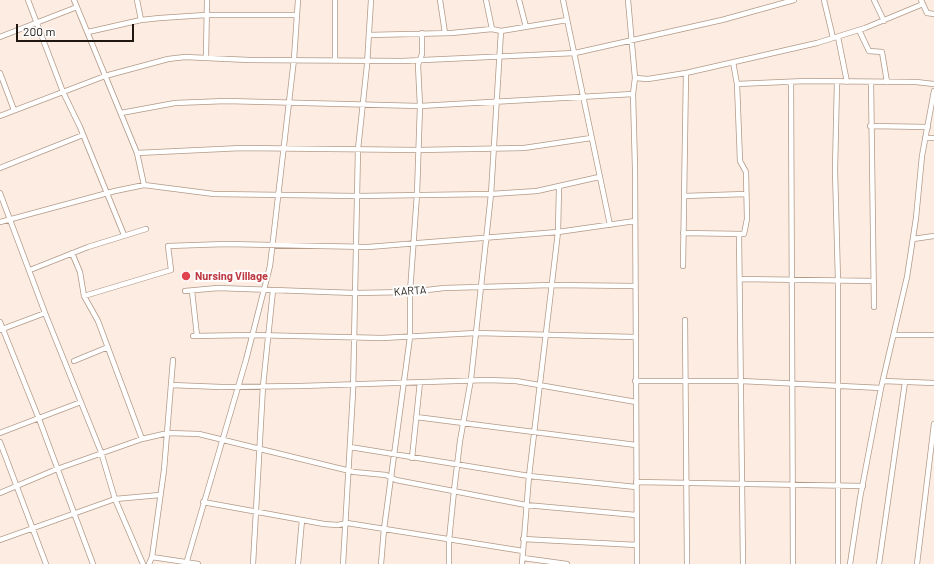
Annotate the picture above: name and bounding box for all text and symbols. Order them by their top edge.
scale bar [18,16,136,42]
text: 200 m [23,24,55,38]
place label: Nursing Village [195,269,268,283]
marker: Nursing Village [180,270,192,282]
street label: KARTA [393,283,427,299]

